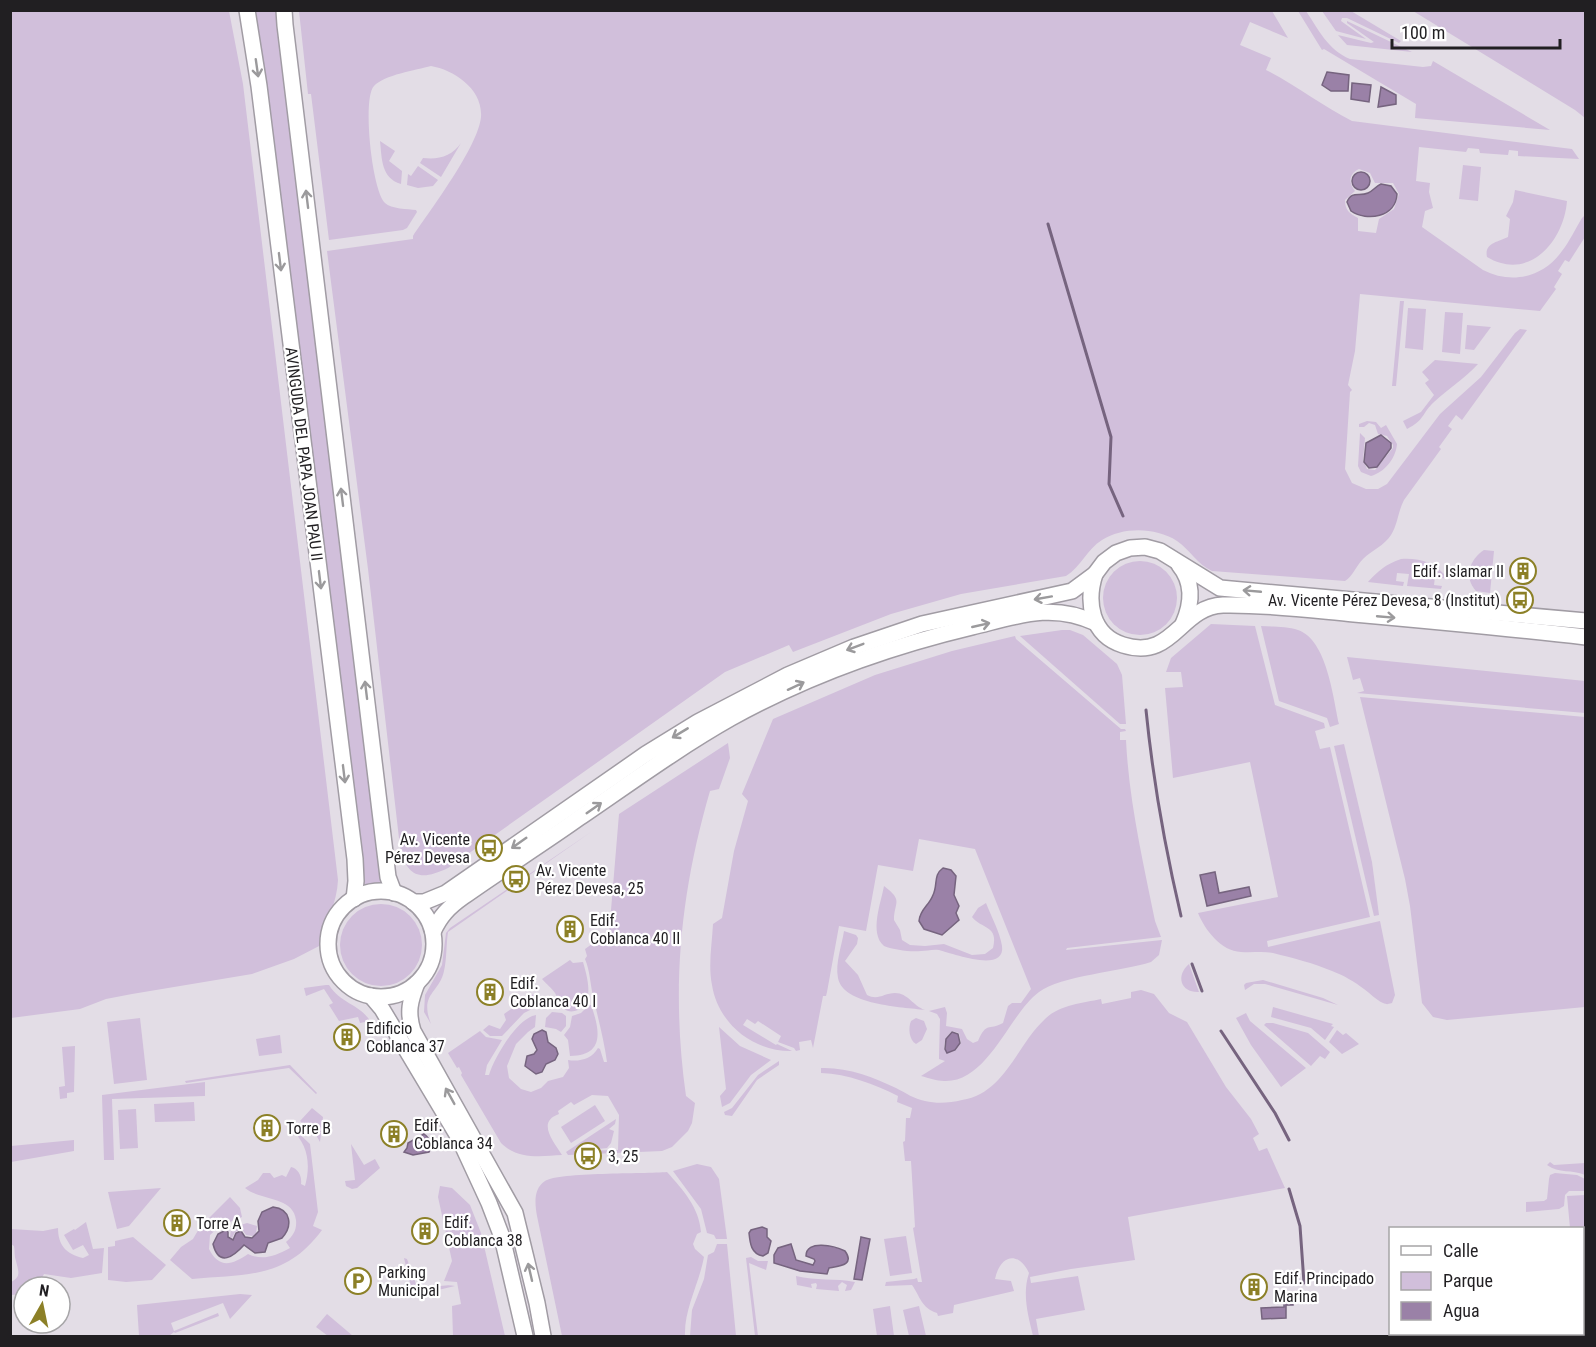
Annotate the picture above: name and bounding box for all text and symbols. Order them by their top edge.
scale bar [1392,12,1560,50]
text: 100 m [1401,22,1445,43]
one-way arrow [251,58,262,78]
one-way arrow [301,189,312,209]
one-way arrow [275,251,286,271]
street label: AVINGUDA DEL PAPA JOAN PAU II [281,346,327,562]
one-way arrow [337,487,348,507]
building icon: Edif. Islamar II [1508,556,1538,586]
place label: Edif. Islamar II [1413,562,1504,581]
one-way arrow [315,570,326,590]
one-way arrow [1242,585,1262,596]
bus stop icon: Av. Vicente Pérez Devesa, 8 (Institut) [1505,585,1535,615]
place label: Av. Vicente Pérez Devesa, 8 (Institut) [1268,591,1500,610]
one-way arrow [1034,593,1053,604]
one-way arrow [1375,612,1395,623]
one-way arrow [971,618,990,630]
one-way arrow [846,642,864,653]
one-way arrow [787,679,805,691]
one-way arrow [360,681,371,701]
one-way arrow [672,728,689,740]
one-way arrow [339,763,350,783]
one-way arrow [585,802,601,814]
place label: Av. Vicente Pérez Devesa [385,830,470,867]
bus stop icon: Av. Vicente Pérez Devesa [474,833,504,863]
one-way arrow [511,837,527,849]
place label: Av. Vicente Pérez Devesa, 25 [536,861,644,898]
bus stop icon: Av. Vicente Pérez Devesa, 25 [501,864,531,894]
place label: Edif. Coblanca 40 II [590,911,680,948]
building icon: Edif. Coblanca 40 II [555,914,585,944]
place label: Edif. Coblanca 40 I [510,974,596,1011]
building icon: Edif. Coblanca 40 I [475,977,505,1007]
place label: Edificio Coblanca 37 [366,1019,445,1056]
building icon: Edificio Coblanca 37 [332,1022,362,1052]
one-way arrow [444,1088,456,1105]
building icon: Torre B [252,1113,282,1143]
place label: Edif. Coblanca 34 [414,1116,493,1153]
place label: Torre B [286,1119,331,1138]
building icon: Edif. Coblanca 34 [379,1119,409,1149]
bus stop icon: 3, 25 [573,1141,603,1171]
place label: 3, 25 [608,1147,639,1166]
building icon: Torre A [162,1208,192,1238]
place label: Edif. Coblanca 38 [444,1213,523,1250]
place label: Torre A [196,1214,242,1233]
building icon: Edif. Coblanca 38 [410,1216,440,1246]
legend [1389,1227,1584,1335]
text: Calle [1443,1240,1479,1261]
place label: Parking Municipal [378,1263,440,1300]
one-way arrow [524,1263,536,1282]
parking icon: Parking Municipal [343,1266,373,1296]
place label: Edif. Principado Marina [1274,1269,1374,1306]
text: Parque [1443,1270,1493,1291]
building icon: Edif. Principado Marina [1239,1272,1269,1302]
north arrow [12,1275,72,1335]
text: N [38,1281,51,1301]
text: Agua [1443,1300,1480,1321]

